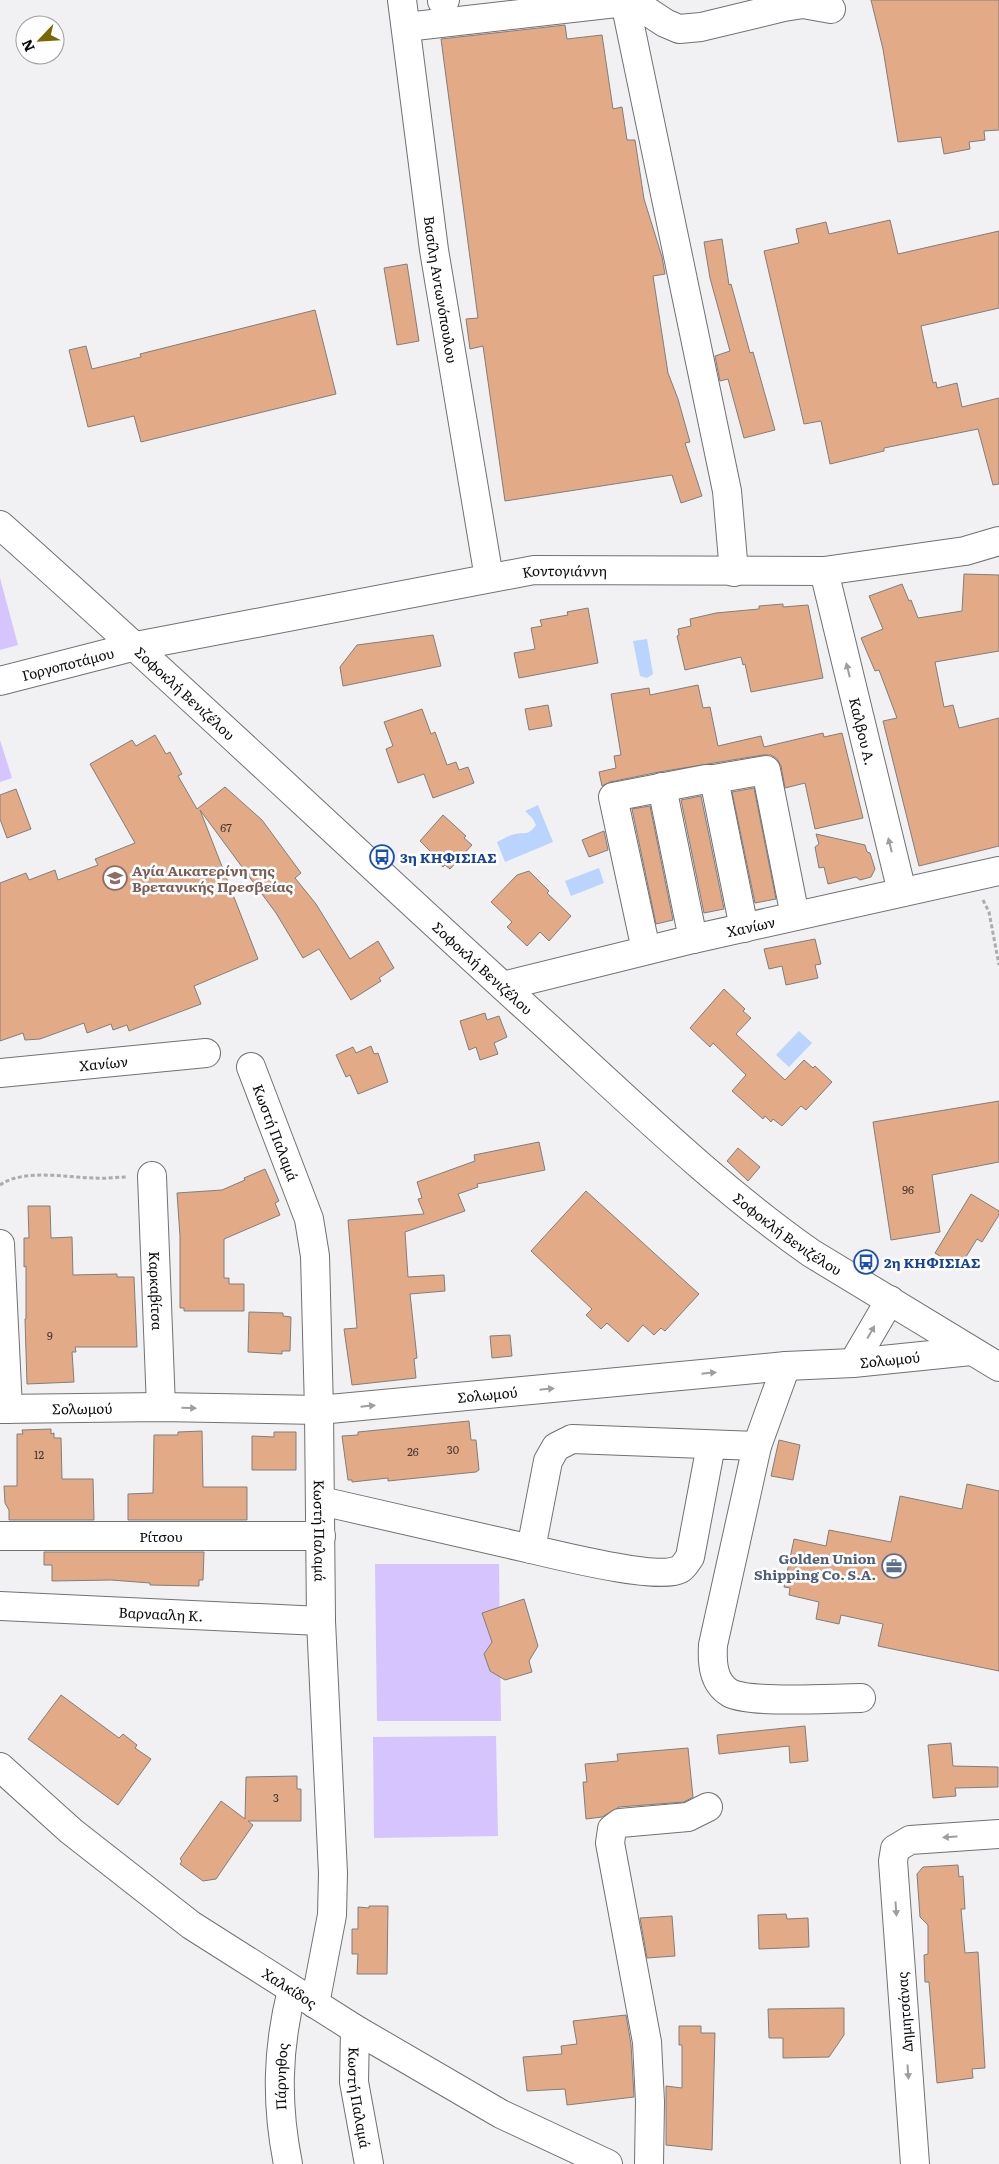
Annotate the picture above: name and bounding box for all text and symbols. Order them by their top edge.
north arrow [15,15,65,65]
text: N [16,36,39,55]
street label: Βασίλη Αντωνόπουλου [420,215,463,364]
street label: Κοντογιάννη [520,560,607,582]
street label: Γοργοποτάμου [20,642,116,685]
street label: Σοφοκλή Βενιζέλου [131,642,240,744]
one-way arrow [843,662,851,677]
street label: Καλβου Α. [845,695,881,767]
house number: 67 [220,819,232,835]
one-way arrow [886,837,894,852]
bus stop icon: 3η ΚΗΦΙΣΙΑΣ [369,844,395,870]
place label: 3η ΚΗΦΙΣΙΑΣ [400,847,497,867]
place label: Αγία Αικατερίνη της Βρετανικής Πρεσβείας [132,860,294,896]
school or university icon: Αγία Αικατερίνη της Βρετανικής Πρεσβείας [102,865,128,891]
street label: Χανίων [725,911,777,941]
street label: Σοφοκλή Βενιζέλου [428,917,537,1019]
street label: Χανίων [78,1051,129,1075]
street label: Κωστή Παλαμά [248,1081,304,1184]
house number: 96 [902,1181,914,1197]
street label: Σοφοκλή Βενιζέλου [729,1188,846,1279]
bus stop icon: 2η ΚΗΦΙΣΙΑΣ [853,1249,879,1275]
street label: Καρκαβίτσα [145,1251,168,1331]
place label: 2η ΚΗΦΙΣΙΑΣ [884,1252,981,1272]
one-way arrow [867,1325,876,1338]
house number: 9 [47,1327,53,1343]
street label: Σολωμού [859,1346,921,1372]
one-way arrow [701,1369,717,1377]
street label: Σολωμού [456,1381,518,1407]
one-way arrow [539,1384,555,1392]
street label: Σολωμού [52,1398,112,1418]
one-way arrow [360,1402,376,1410]
one-way arrow [181,1404,197,1412]
house number: 30 [447,1441,459,1457]
house number: 26 [407,1443,419,1459]
house number: 12 [34,1446,44,1462]
street label: Κωστή Παλαμά [310,1480,331,1582]
street label: Ρίτσου [139,1526,183,1546]
place label: Golden Union Shipping Co. S.A. [754,1548,876,1584]
office icon: Golden Union Shipping Co. S.A. [881,1553,907,1579]
street label: Βαρνααλη Κ. [118,1602,204,1625]
house number: 3 [273,1789,279,1805]
one-way arrow [942,1834,958,1842]
one-way arrow [893,1902,901,1918]
street label: Χαλκίδος [259,1963,321,2013]
street label: Δημητσάνας [891,1971,917,2053]
street label: Πάρνηθος [270,2042,292,2111]
street label: Κωστή Παλαμά [344,2047,376,2150]
one-way arrow [904,2064,912,2080]

